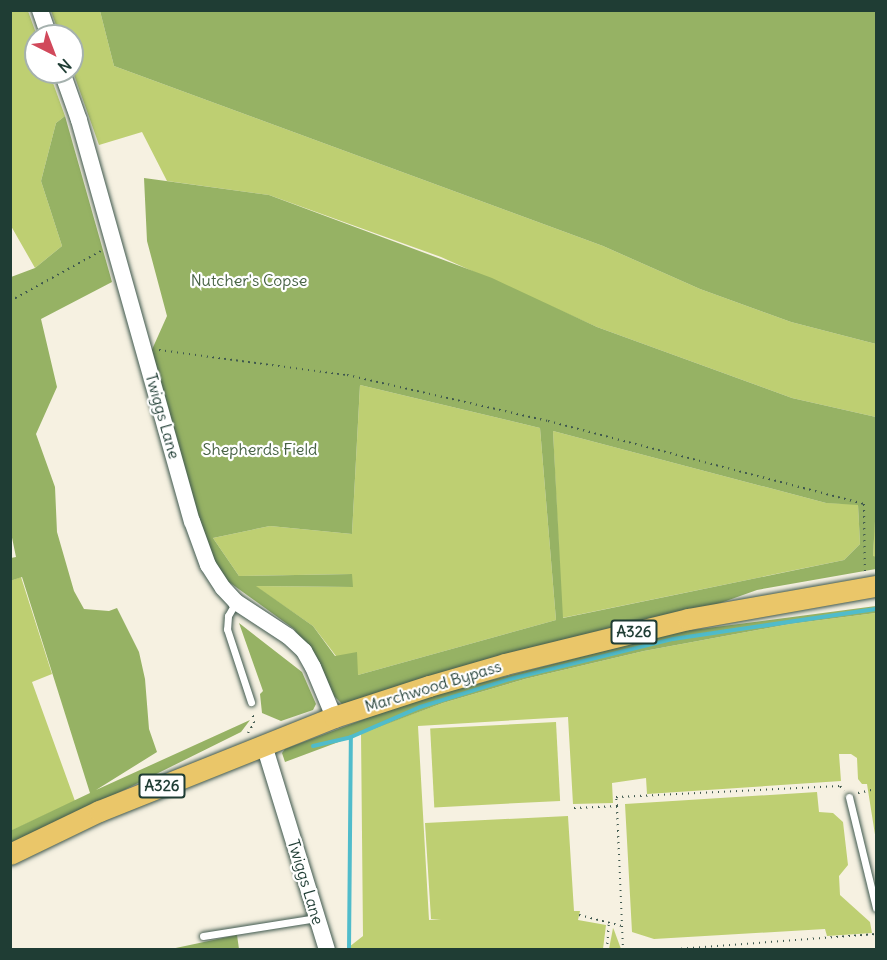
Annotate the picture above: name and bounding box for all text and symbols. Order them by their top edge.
north arrow [24,24,84,84]
text: N [54,55,76,77]
park label: Nutcher's Copse [191,270,307,290]
street label: Twiggs Lane [142,371,184,461]
park label: Shepherds Field [203,439,317,459]
road number: A326 [610,620,658,644]
street label: Marchwood Bypass [362,656,504,716]
road number: A326 [138,774,186,798]
street label: Twiggs Lane [284,837,328,927]

